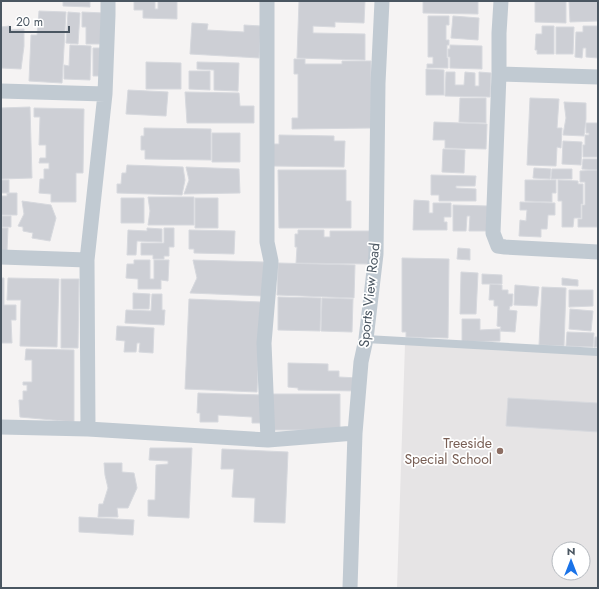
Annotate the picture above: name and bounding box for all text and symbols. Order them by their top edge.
scale bar [10,8,69,34]
text: 20 m [16,13,43,31]
street label: Sports View Road [354,242,384,348]
place label: Treeside Special School [404,433,492,469]
marker: Treeside Special School [495,446,505,456]
north arrow [551,541,591,581]
text: N [567,543,575,559]

